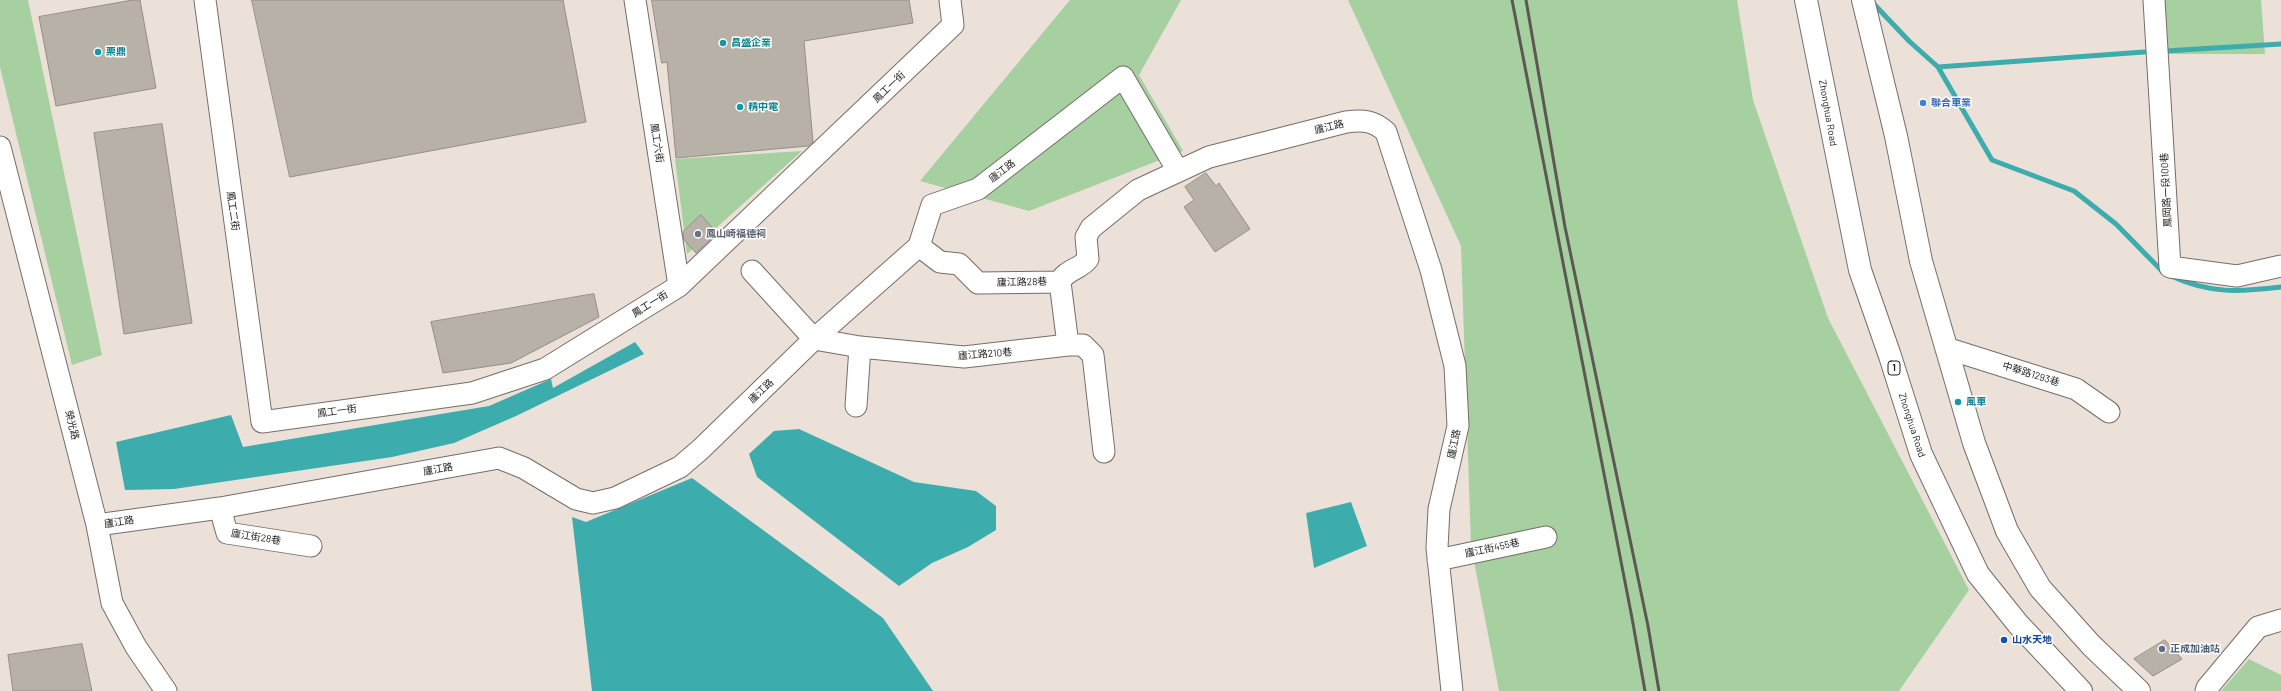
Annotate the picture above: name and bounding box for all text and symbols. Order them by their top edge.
place label: 昌盛企業 [731,37,771,49]
marker: 昌盛企業 [718,38,728,48]
place label: 栗鼎 [106,46,126,58]
marker: 栗鼎 [93,47,103,57]
street label: 鳳工一街 [870,69,908,105]
street label: Zhonghua Road [1816,79,1840,147]
place label: 聯合車業 [1931,97,1971,109]
marker: 聯合車業 [1918,98,1928,108]
place label: 精中電 [748,101,778,113]
marker: 精中電 [735,102,745,112]
street label: 廬江路 [1313,118,1345,136]
street label: 鳳工六街 [648,122,666,164]
street label: 鳳岡路一段100巷 [2158,152,2174,228]
street label: 廬江路 [986,157,1018,185]
street label: 鳳工二街 [224,190,242,232]
place label: 鳳山崎福德祠 [706,228,766,240]
marker: 鳳山崎福德祠 [693,229,703,239]
street label: 廬江路28巷 [997,276,1047,288]
street label: 鳳工一街 [630,288,670,320]
street label: 廬江路210巷 [957,346,1013,362]
street label: 中華路1293巷 [2001,360,2061,388]
road number: 1 [1888,361,1900,375]
street label: 廬江路 [746,376,776,406]
street label: Zhonghua Road [1896,391,1928,459]
place label: 風車 [1966,396,1986,408]
marker: 風車 [1953,397,1963,407]
street label: 鳳工一街 [316,402,358,420]
street label: 榮光路 [63,409,81,441]
street label: 廬江路 [1445,428,1463,460]
street label: 廬江路 [422,460,454,478]
street label: 廬江路 [103,514,135,530]
street label: 廬江街28巷 [230,527,282,547]
street label: 廬江街455巷 [1463,536,1521,560]
place label: 山水天地 [2012,634,2052,646]
marker: 山水天地 [1999,635,2009,645]
place label: 正成加油站 [2170,643,2220,655]
marker: 正成加油站 [2157,644,2167,654]

